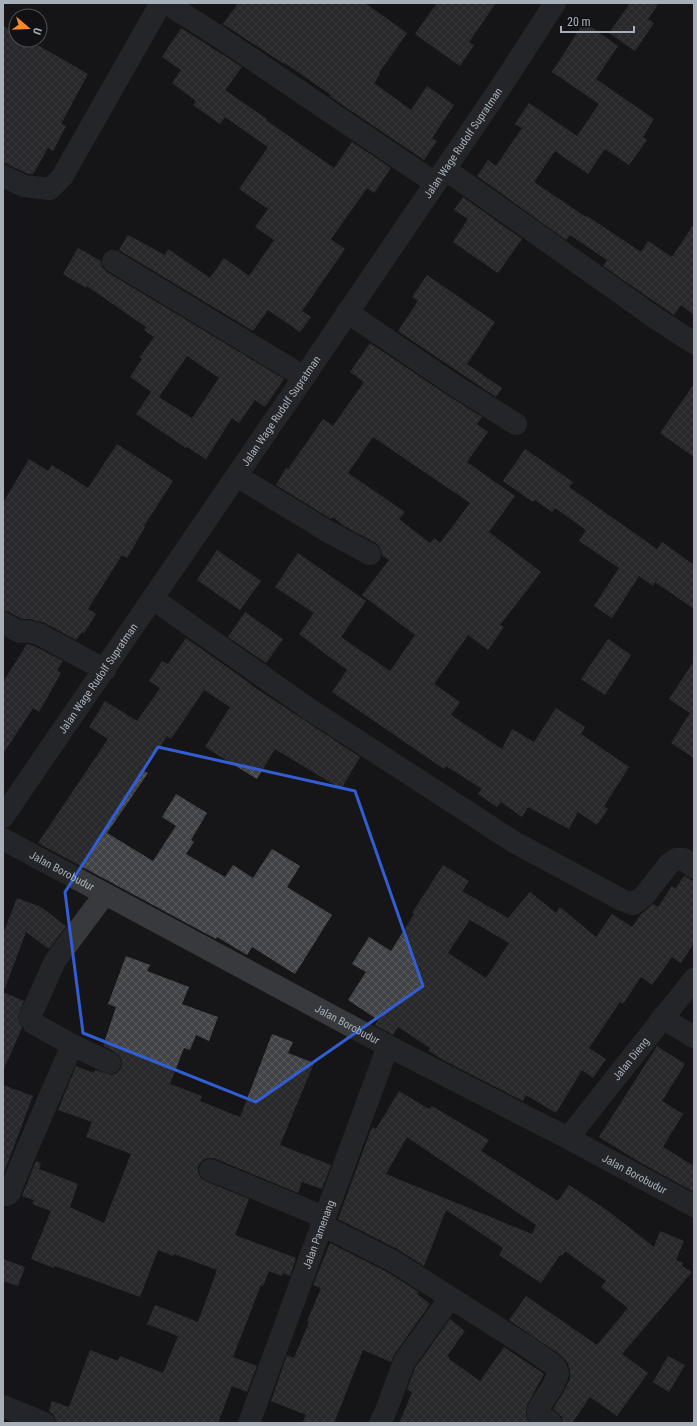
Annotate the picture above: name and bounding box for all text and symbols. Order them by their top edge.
north arrow [8,8,48,48]
scale bar [561,8,634,34]
text: 20 m [567,15,591,29]
text: U [30,26,44,36]
street label: Jalan Wage Rudolf Supratman [421,85,505,201]
street label: Jalan Wage Rudolf Supratman [239,354,323,469]
street label: Jalan Wage Rudolf Supratman [56,621,141,736]
street label: Jalan Borobudur [27,849,97,894]
street label: Jalan Borobudur [313,1002,382,1048]
street label: Jalan Dieng [610,1035,652,1083]
street label: Jalan Borobudur [600,1152,670,1197]
street label: Jalan Pamenang [300,1198,338,1271]

